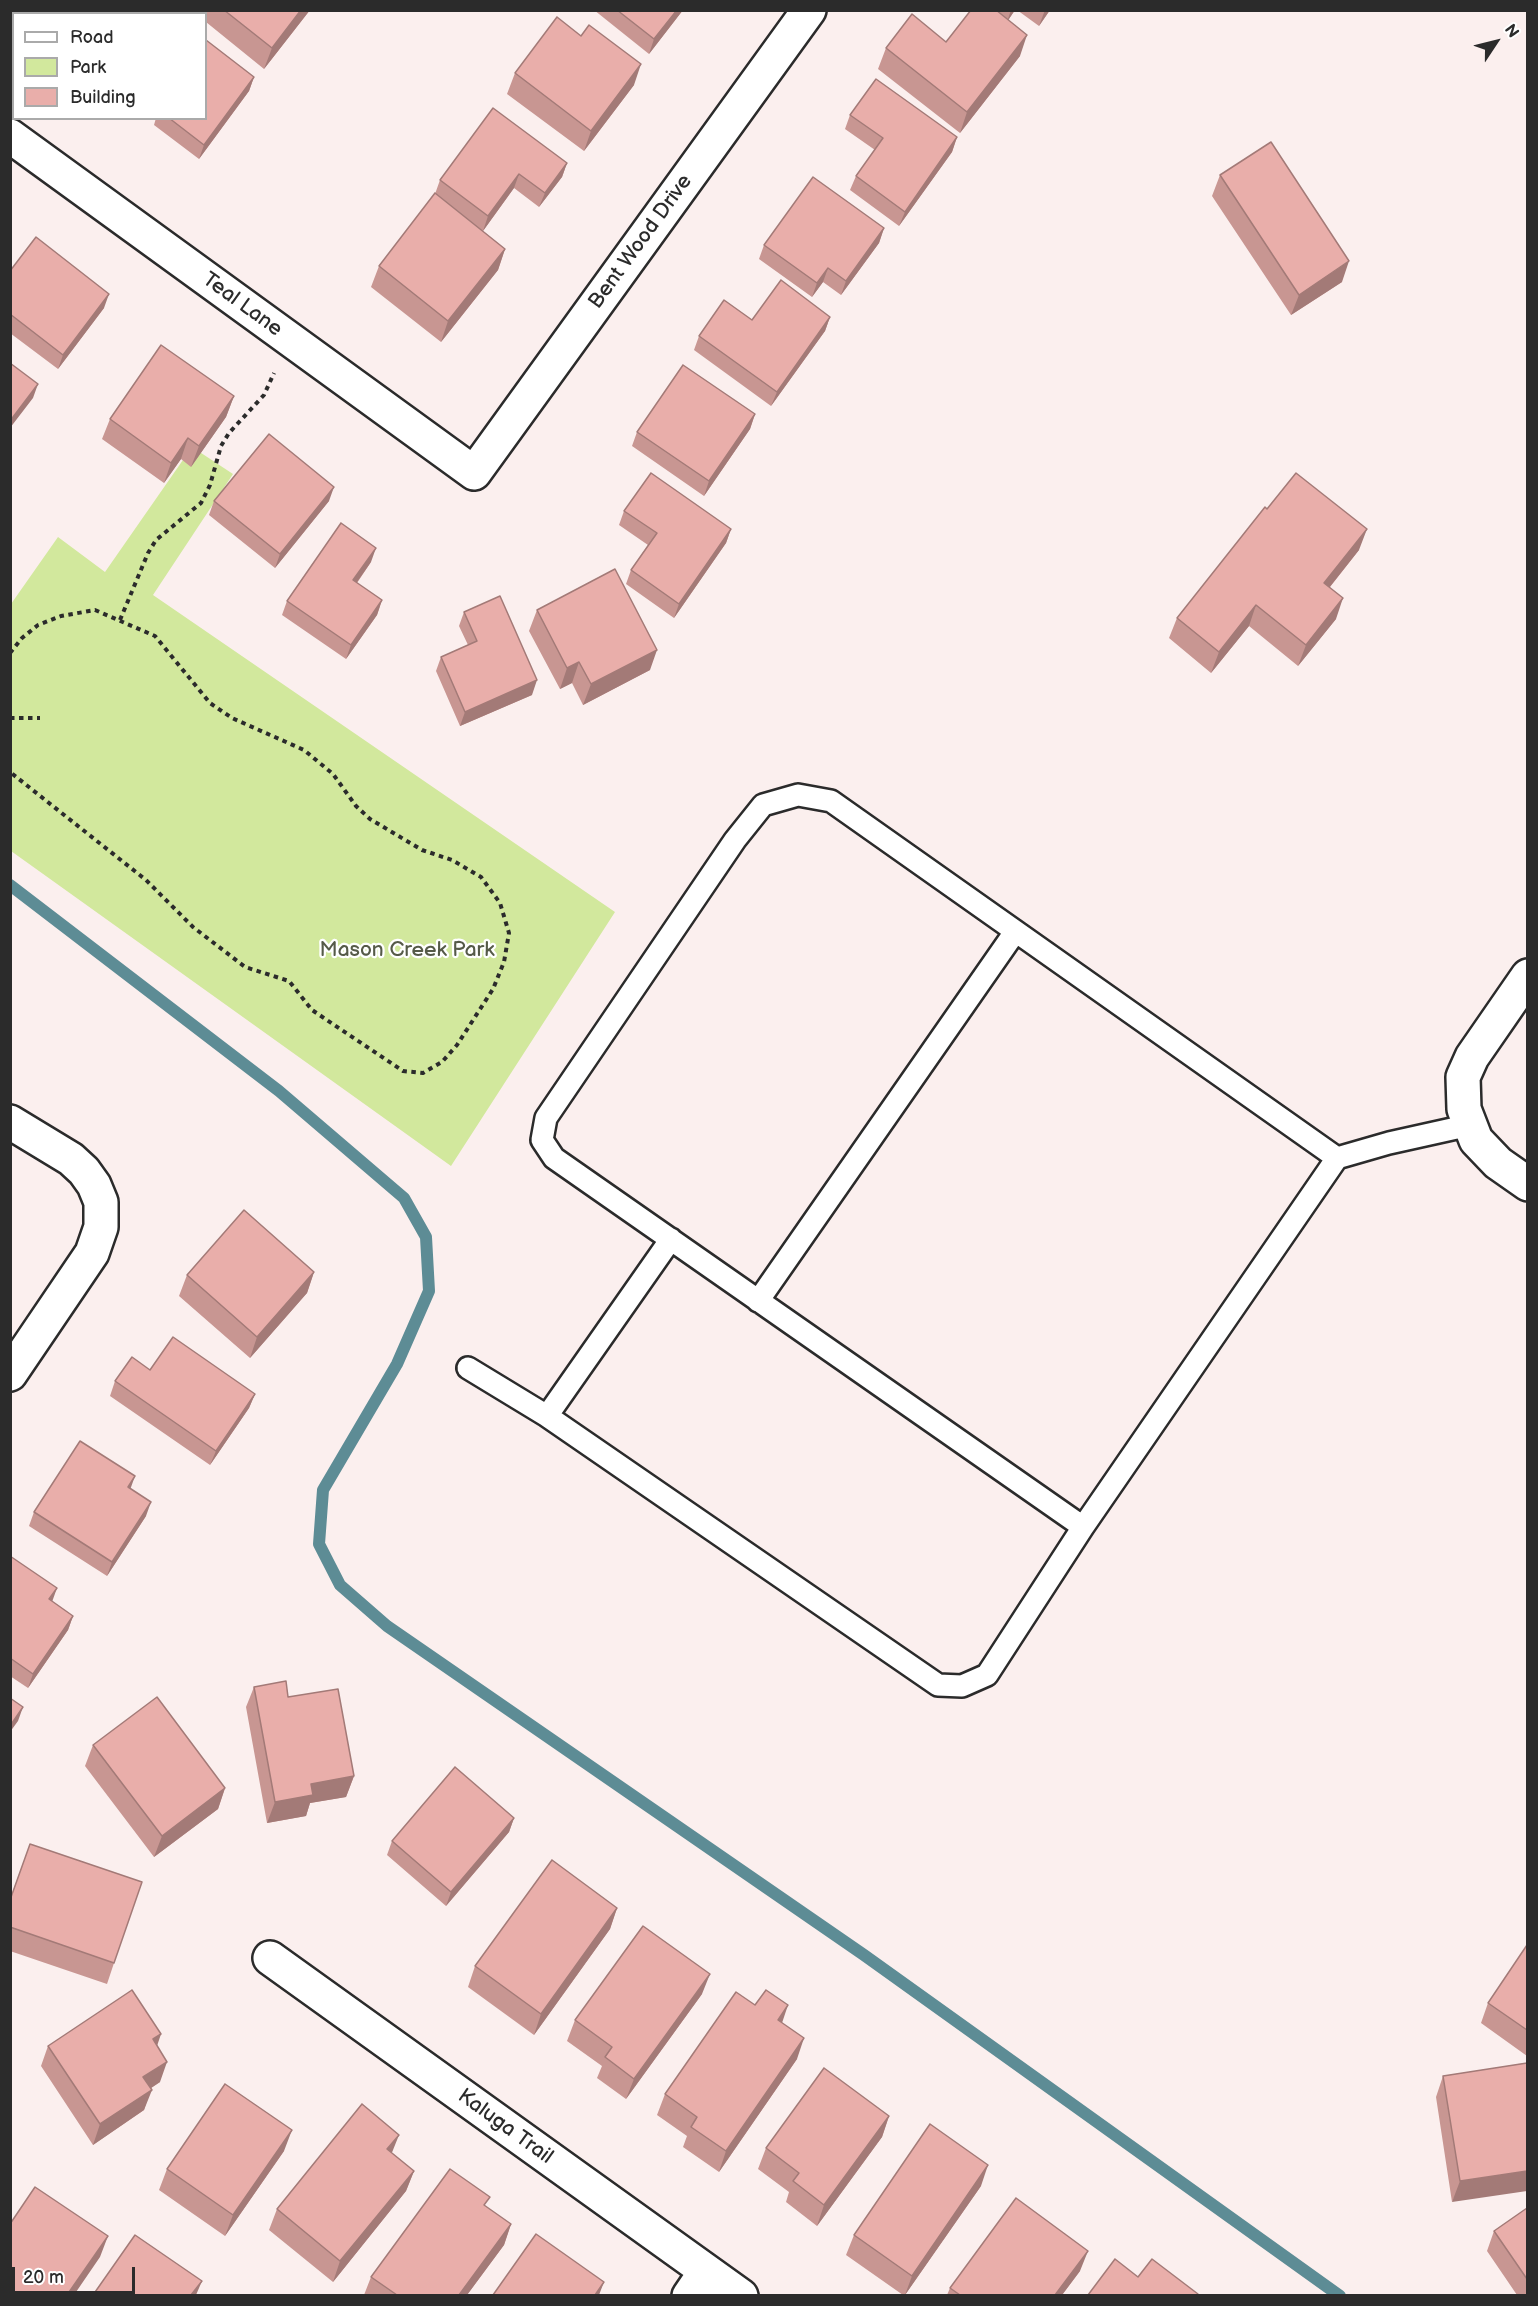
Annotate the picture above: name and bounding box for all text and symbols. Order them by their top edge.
legend [12,12,207,120]
north arrow [1466,12,1526,72]
text: N [1500,21,1522,42]
text: Road [70,27,114,48]
text: Park [70,57,106,78]
text: Building [70,87,136,108]
street label: Bent Wood Drive [584,170,698,314]
street label: Teal Lane [197,268,287,342]
park label: Mason Creek Park [320,938,494,964]
street label: Kaluga Trail [452,2084,558,2170]
scale bar [15,2255,138,2293]
text: 20 m [23,2267,64,2288]

